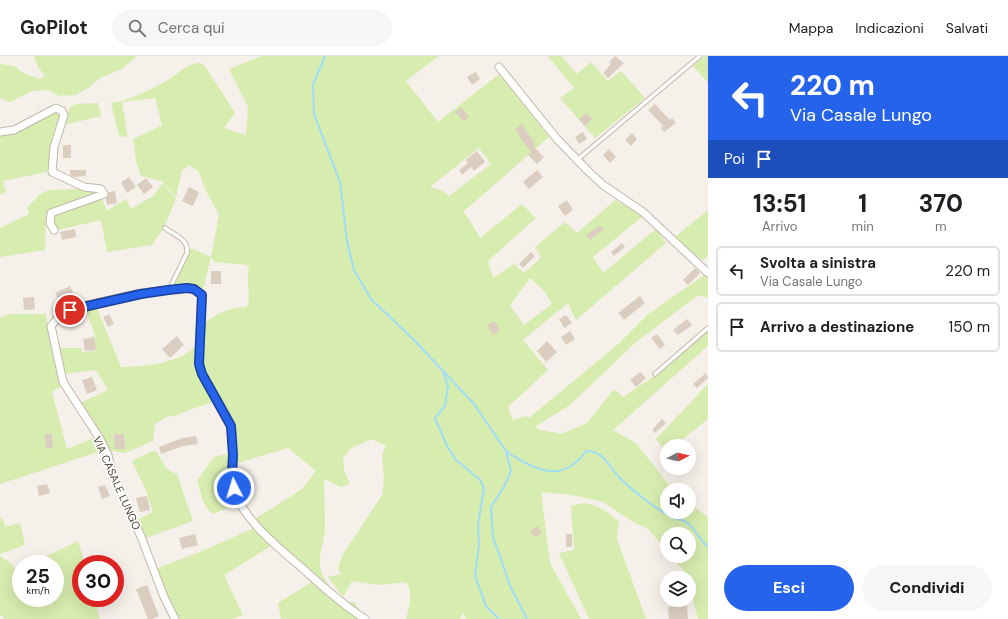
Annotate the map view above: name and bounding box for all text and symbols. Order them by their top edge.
search box [112,10,392,46]
text: GoPilot [20,15,88,40]
icon: search [126,17,148,39]
text: Cerca qui [158,18,225,38]
text: Mappa [789,19,833,37]
text: Indicazioni [855,19,924,37]
text: Salvati [946,19,988,37]
text: 220 m [790,67,875,104]
icon: left [724,72,776,124]
text: Via Casale Lungo [790,103,932,127]
icon: arrive [753,148,775,170]
text: Poi [724,149,745,169]
text: 13:51 [753,188,806,219]
text: 1 [858,188,867,219]
text: 370 [919,188,963,219]
text: Arrivo [762,218,798,235]
text: min [852,218,874,235]
text: m [935,218,947,235]
text: Svolta a sinistra [760,253,876,273]
icon: left [726,260,748,282]
text: 220 m [945,261,990,281]
text: Via Casale Lungo [760,273,863,290]
pin [53,293,87,327]
icon: arrive [59,299,81,321]
icon: arrive [726,316,748,338]
text: Arrivo a destinazione [760,317,914,337]
text: 150 m [949,317,990,337]
street label: VIA CASALE LUNGO [90,434,144,532]
north arrow [660,439,696,475]
map controls [660,439,696,607]
position arrow [213,467,255,509]
button: sound [660,483,696,519]
button: search [660,527,696,563]
speed limit sign: 30 [72,555,124,607]
text: 25 [26,563,50,589]
button: Esci [724,565,854,611]
button: Condividi [862,565,992,611]
button: layers [660,571,696,607]
text: km/h [26,584,50,597]

